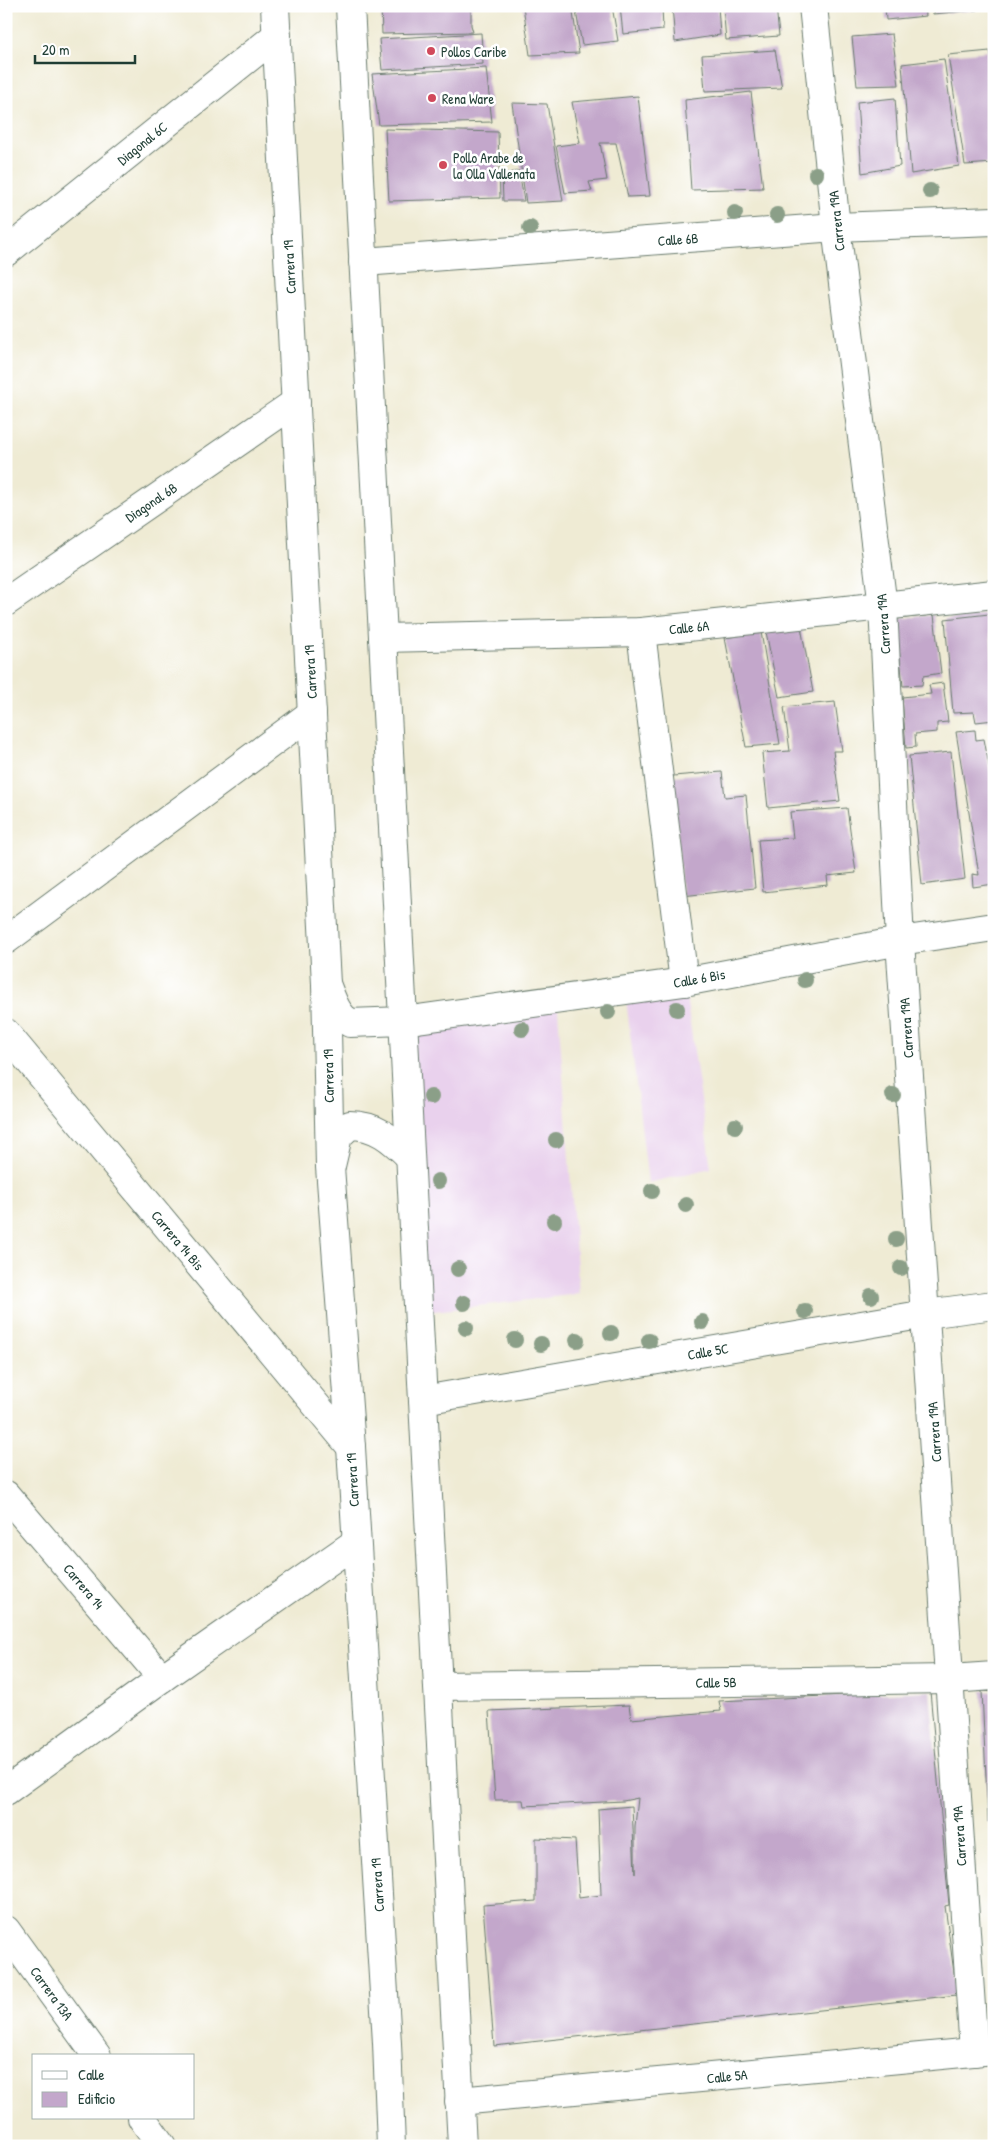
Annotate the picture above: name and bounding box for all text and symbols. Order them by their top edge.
scale bar [35,32,135,64]
text: 20 m [42,39,69,60]
place label: Pollos Caribe [441,42,507,61]
marker: Pollos Caribe [425,45,437,57]
place label: Rena Ware [442,89,494,108]
marker: Rena Ware [426,92,438,104]
street label: Diagonal 6C [113,117,172,170]
place label: Pollo Arabe de la Olla Vallenata [453,148,536,183]
marker: Pollo Arabe de la Olla Vallenata [437,159,449,171]
street label: Carrera 19A [823,190,849,252]
street label: Calle 6B [657,228,699,250]
street label: Carrera 19 [278,240,300,294]
street label: Diagonal 6B [121,478,181,527]
street label: Carrera 19A [871,593,895,655]
street label: Calle 6A [668,615,710,639]
street label: Carrera 19 [299,645,321,699]
street label: Calle 6 Bis [672,964,726,992]
street label: Carrera 19A [894,997,918,1059]
street label: Carrera 19 [318,1049,338,1103]
street label: Carrera 14 Bis [147,1206,209,1274]
street label: Calle 5C [686,1338,730,1364]
street label: Carrera 19A [922,1401,946,1463]
street label: Carrera 19 [341,1453,363,1507]
street label: Carrera 14 [59,1559,109,1613]
street label: Calle 5B [695,1672,737,1692]
street label: Carrera 19A [947,1805,971,1867]
street label: Carrera 19 [366,1857,388,1913]
street label: Carrera 13A [26,1962,78,2024]
legend [32,2054,195,2120]
text: Calle [78,2064,105,2085]
street label: Calle 5A [706,2064,748,2088]
text: Edificio [78,2088,115,2109]

